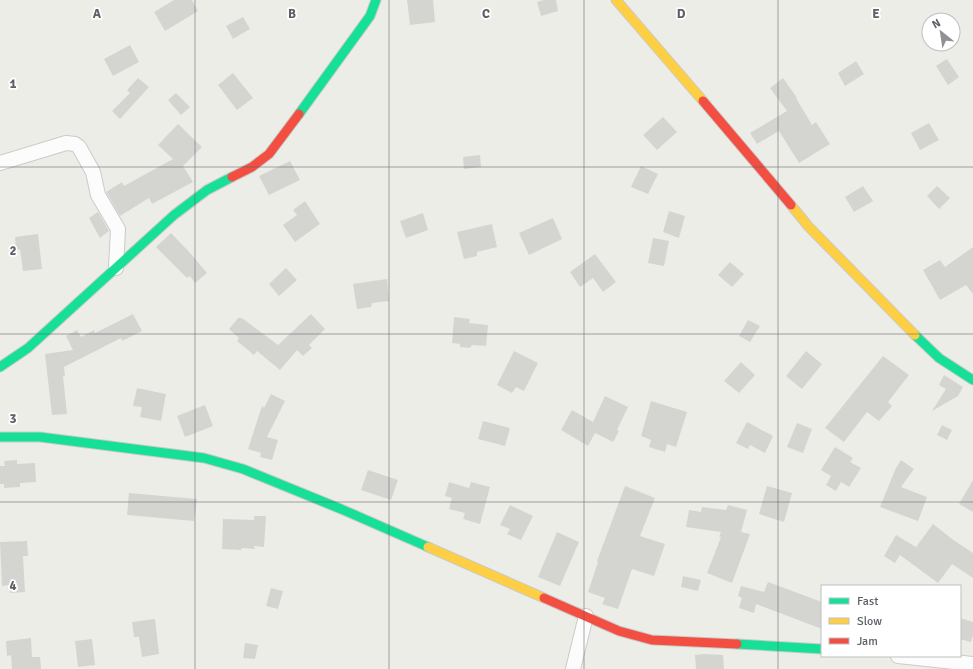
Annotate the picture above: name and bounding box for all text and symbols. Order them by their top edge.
text: A [93,6,102,22]
text: B [288,6,296,22]
text: C [482,6,490,22]
text: D [677,6,686,22]
text: E [872,6,880,22]
north arrow [921,12,961,52]
text: N [930,16,943,31]
text: 1 [9,76,17,92]
text: 2 [9,243,17,259]
text: 3 [9,411,17,427]
text: 4 [9,578,17,594]
legend [821,585,961,657]
text: Fast [857,594,878,609]
text: Slow [857,614,882,629]
text: Jam [857,634,878,649]

